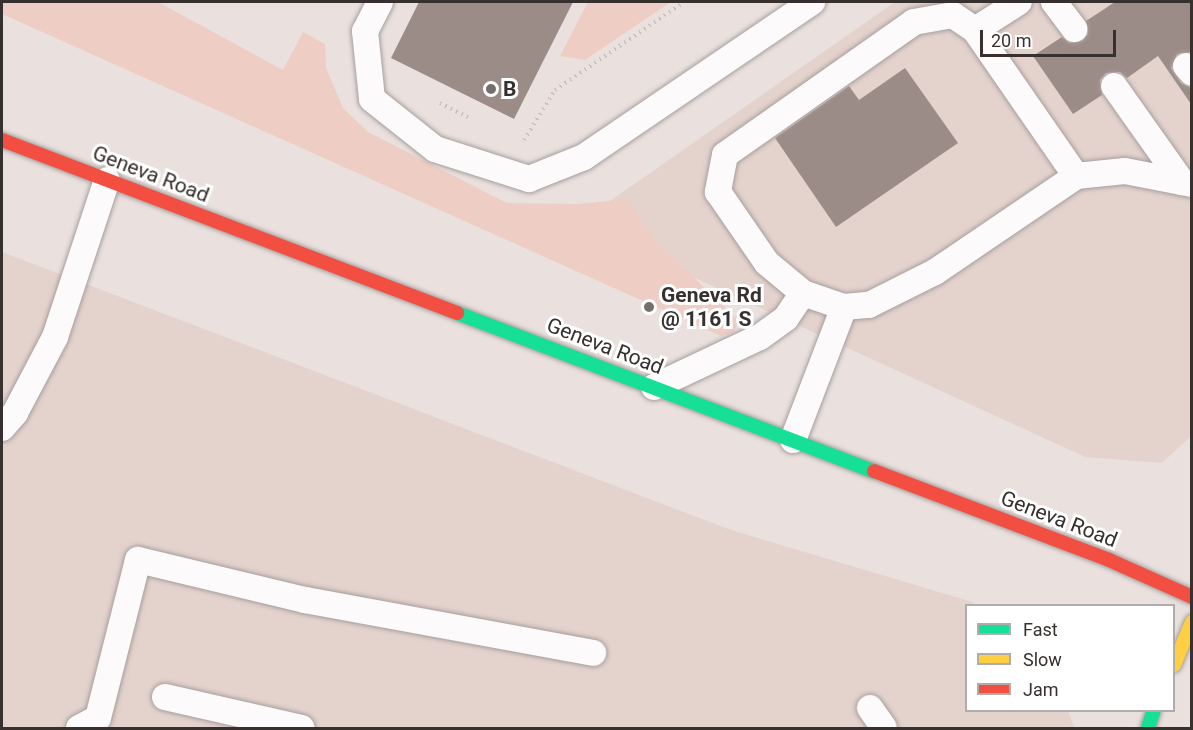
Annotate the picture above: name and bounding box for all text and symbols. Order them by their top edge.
scale bar [983,18,1120,56]
text: 20 m [991,30,1031,51]
place label: B [503,76,516,102]
marker: B [484,82,498,96]
street label: Geneva Road [89,140,213,208]
place label: Geneva Rd @ 1161 S [661,282,762,332]
marker: Geneva Rd @ 1161 S [642,300,656,314]
street label: Geneva Road [543,312,667,380]
street label: Geneva Road [997,485,1121,553]
legend [965,604,1175,712]
text: Fast [1023,619,1058,640]
text: Slow [1023,649,1062,670]
text: Jam [1023,679,1059,700]

